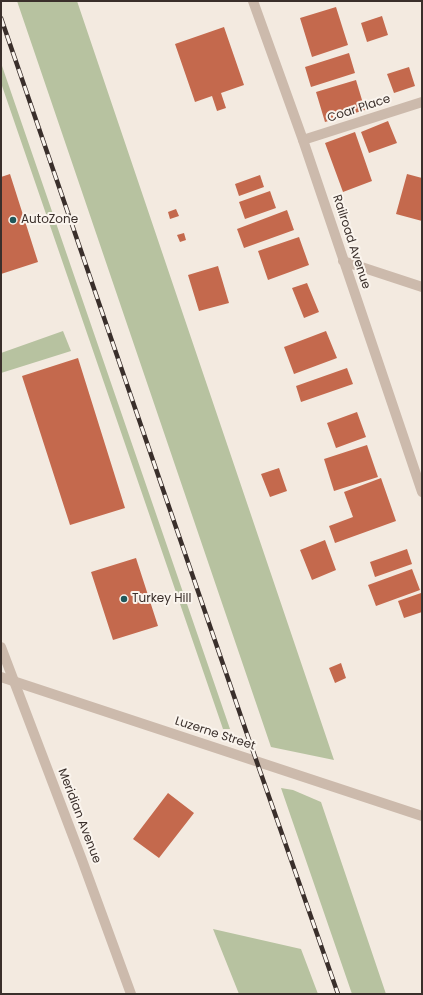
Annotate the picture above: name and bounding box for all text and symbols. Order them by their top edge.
street label: Coar Place [326,92,392,126]
street label: Railroad Avenue [329,193,373,291]
place label: AutoZone [21,213,78,227]
marker: AutoZone [8,215,18,225]
place label: Turkey Hill [132,592,191,606]
marker: Turkey Hill [119,594,129,604]
street label: Luzerne Street [173,714,257,754]
street label: Meridian Avenue [54,767,104,865]

